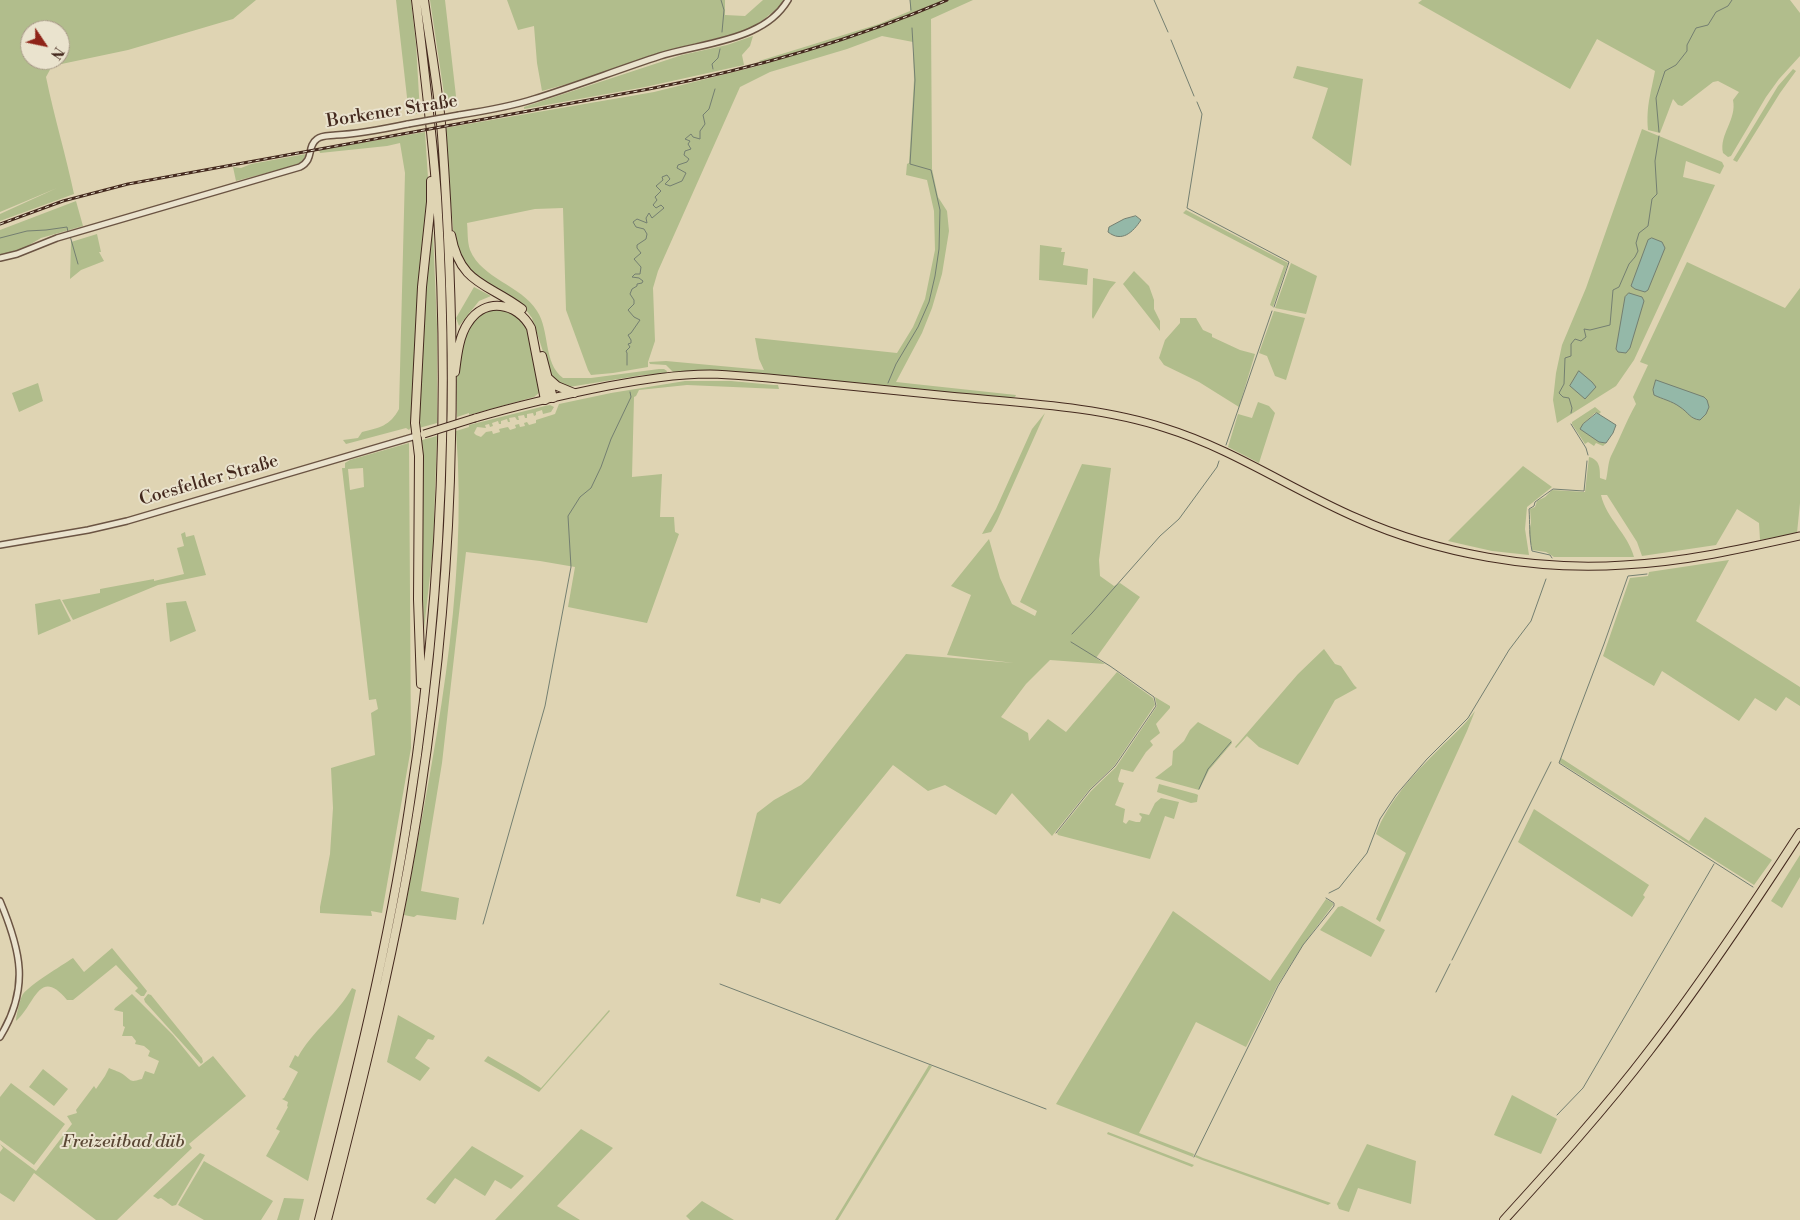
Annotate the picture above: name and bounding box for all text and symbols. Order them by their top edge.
north arrow [20,20,70,70]
text: N [46,43,67,62]
street label: Borkener Straße [325,91,459,133]
street label: Coesfelder Straße [137,451,281,511]
park label: Freizeitbad düb [61,1132,185,1154]

